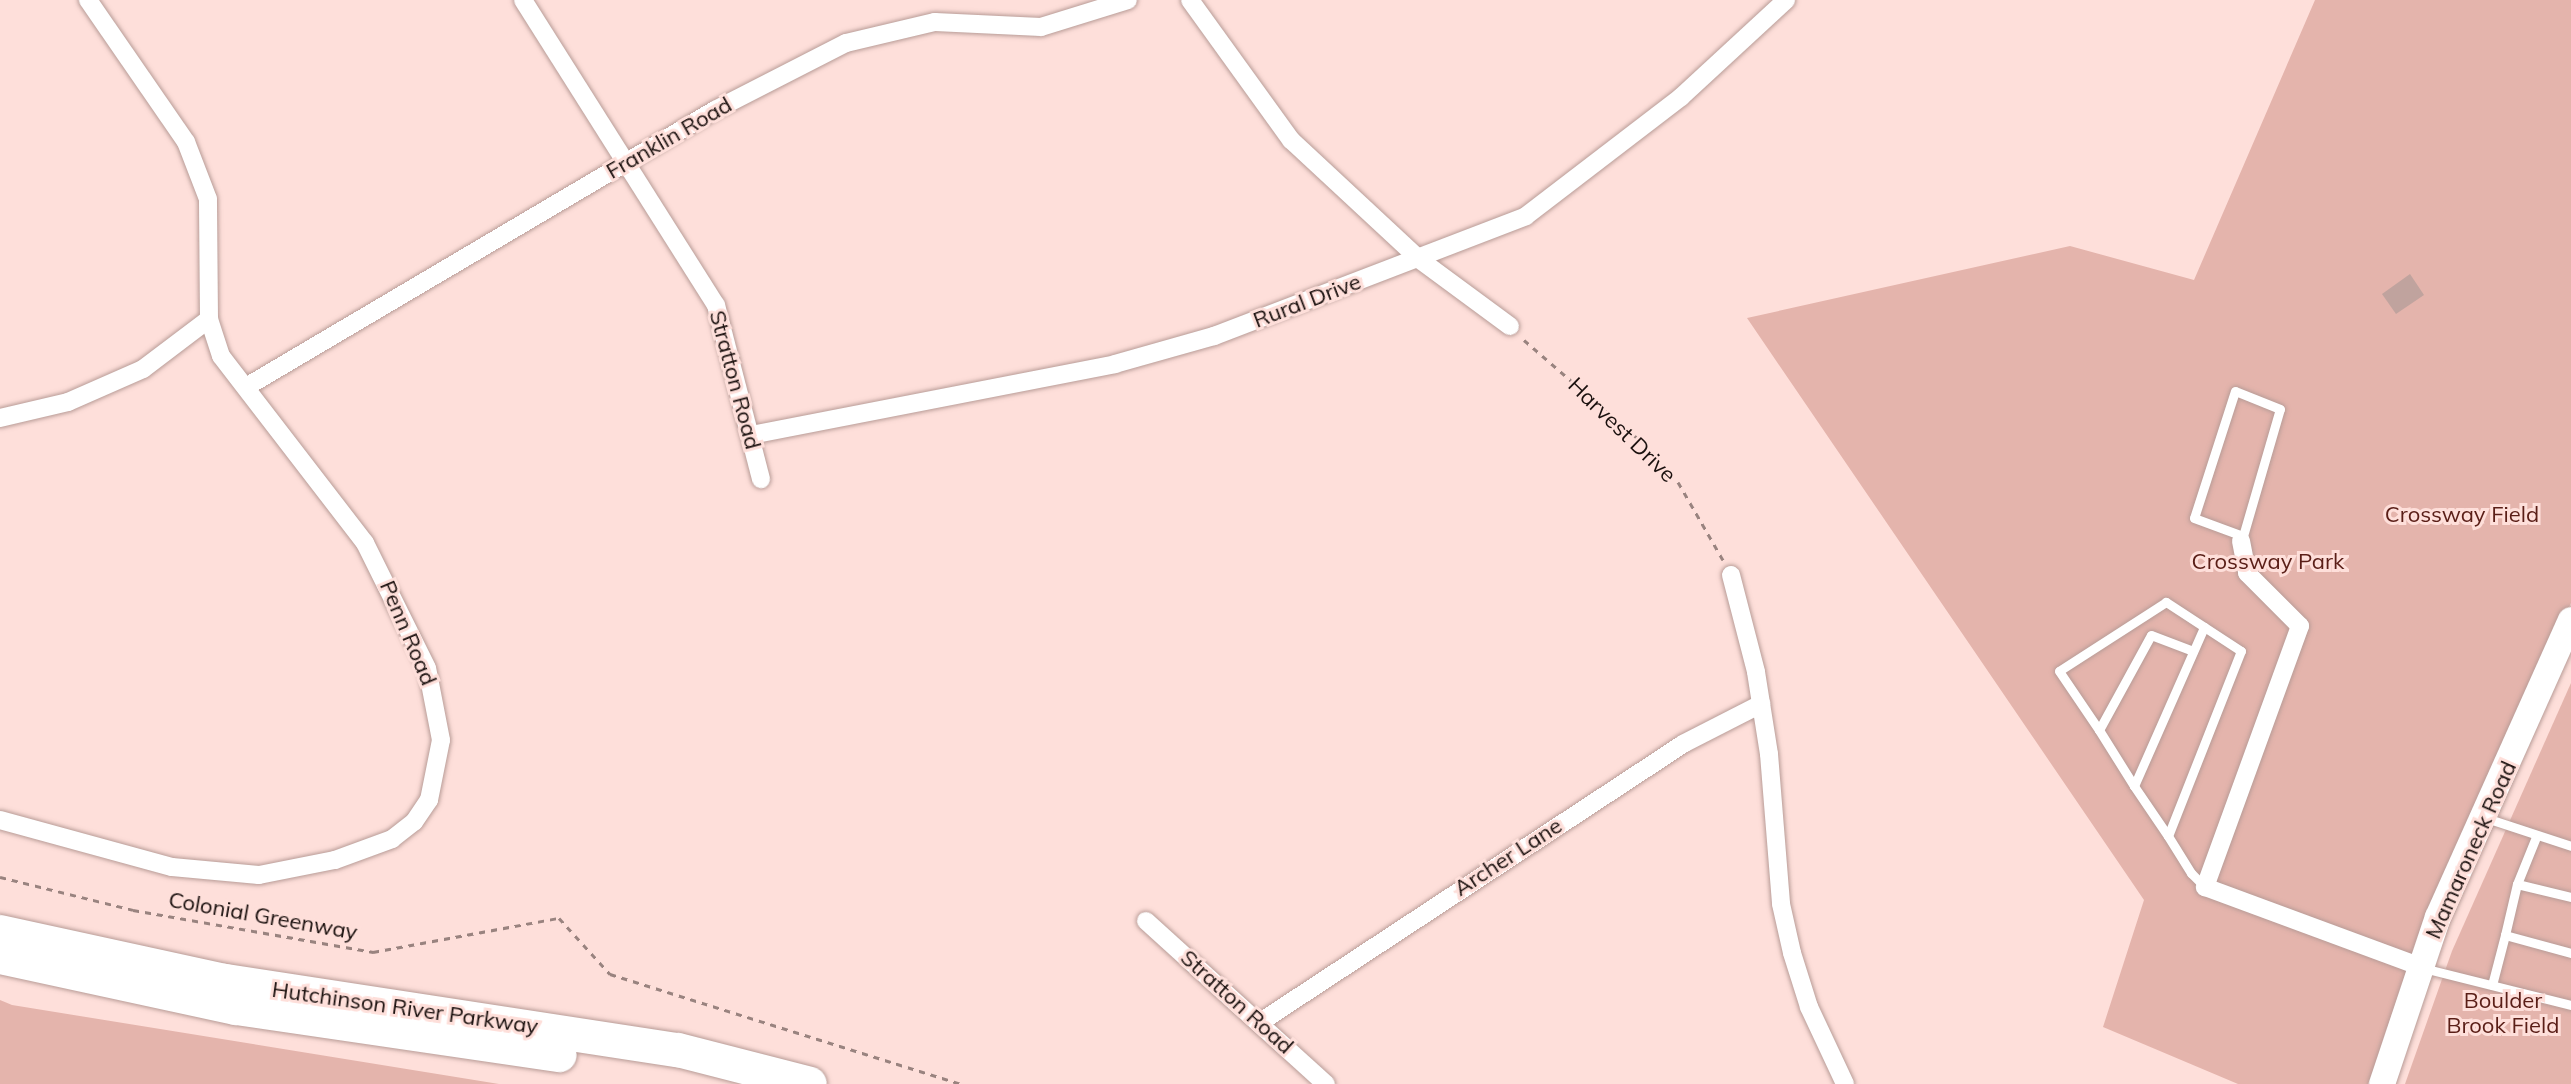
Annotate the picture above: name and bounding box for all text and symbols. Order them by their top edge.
street label: Franklin Road [602,91,736,185]
street label: Rural Drive [1249,268,1365,334]
street label: Stratton Road [704,308,766,452]
street label: Harvest Drive [1563,372,1681,488]
park label: Crossway Field [2385,502,2539,528]
park label: Crossway Park [2192,549,2344,575]
street label: Penn Road [374,577,442,689]
street label: Mamaroneck Road [2420,757,2522,943]
street label: Archer Lane [1449,812,1567,902]
street label: Colonial Greenway [167,886,359,946]
street label: Stratton Road [1175,944,1299,1060]
street label: Hutchinson River Parkway [270,976,540,1040]
park label: Boulder Brook Field [2446,987,2560,1038]

